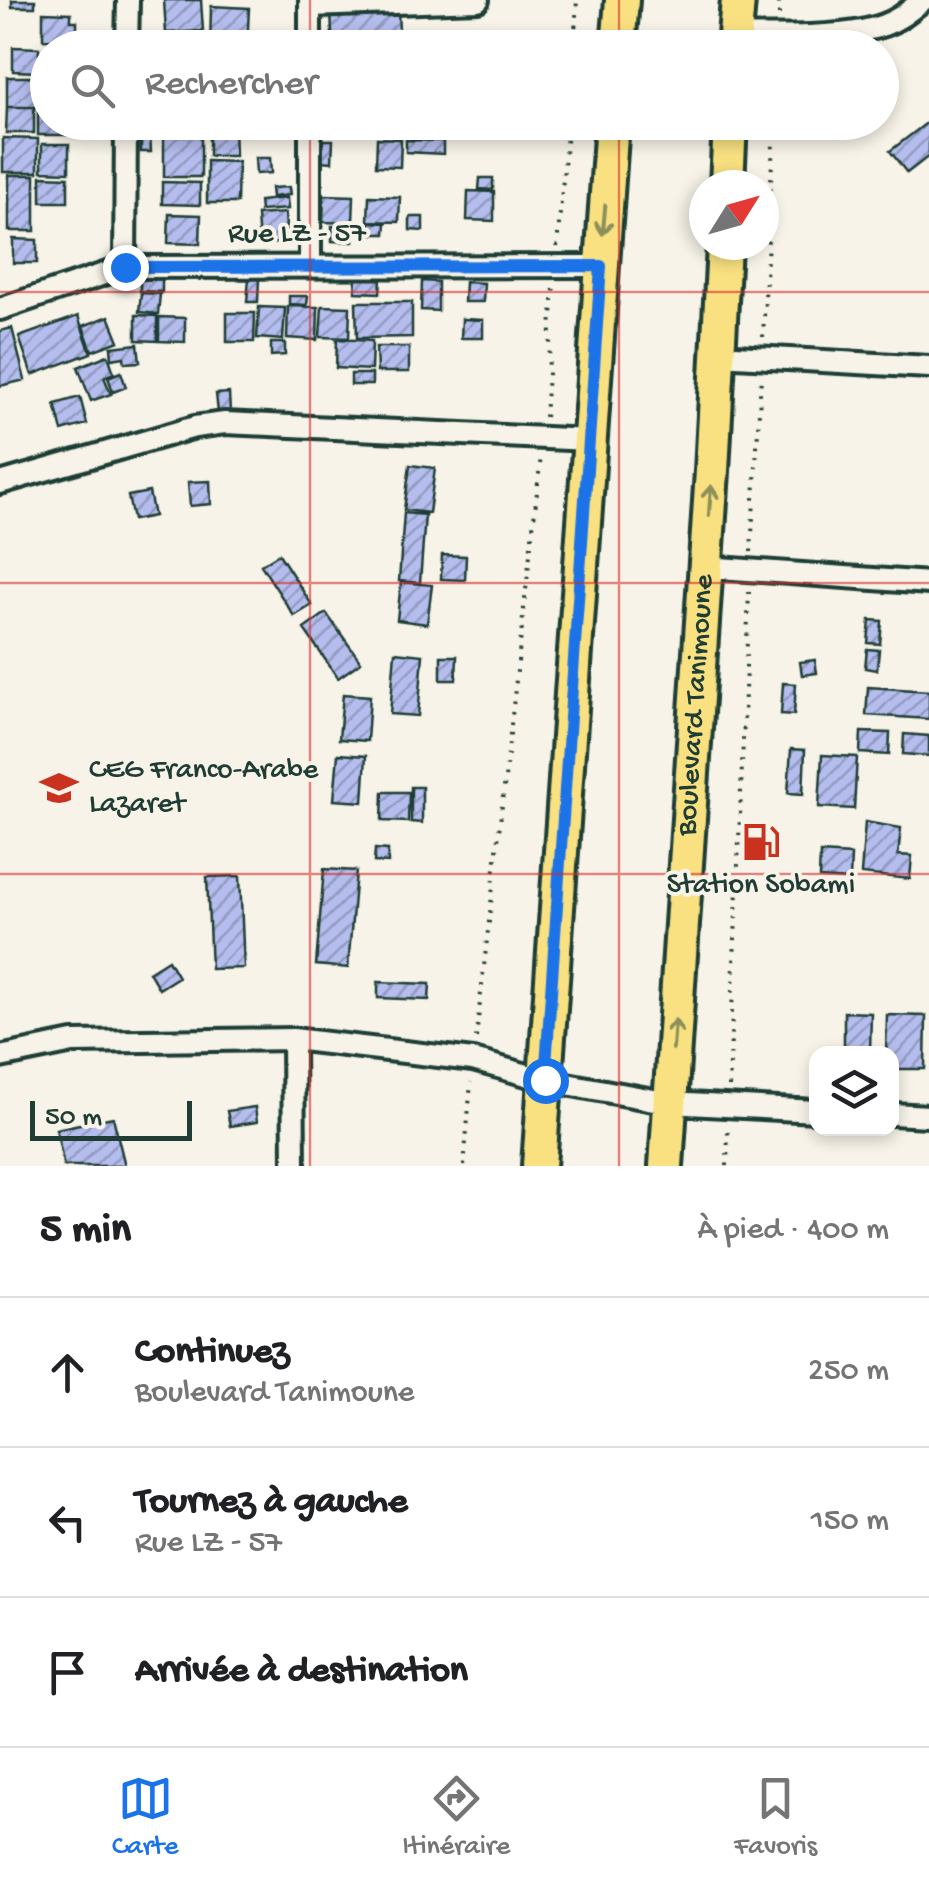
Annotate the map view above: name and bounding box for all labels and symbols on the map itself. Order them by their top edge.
north arrow [689,170,779,260]
one-way arrow [595,203,614,235]
street label: Rue LZ - 57 [228,218,367,253]
route end [103,245,149,291]
one-way arrow [701,484,720,517]
street label: Boulevard Tanimoune [670,573,723,838]
place label: CEG Franco-Arabe Lazaret [89,754,319,823]
school or university icon: CEG Franco-Arabe Lazaret [38,767,80,809]
fuel station icon: Station Sobami [740,821,782,863]
place label: Station Sobami [667,869,855,904]
one-way arrow [665,1018,684,1050]
route start [523,1058,569,1104]
scale bar [30,1096,192,1140]

